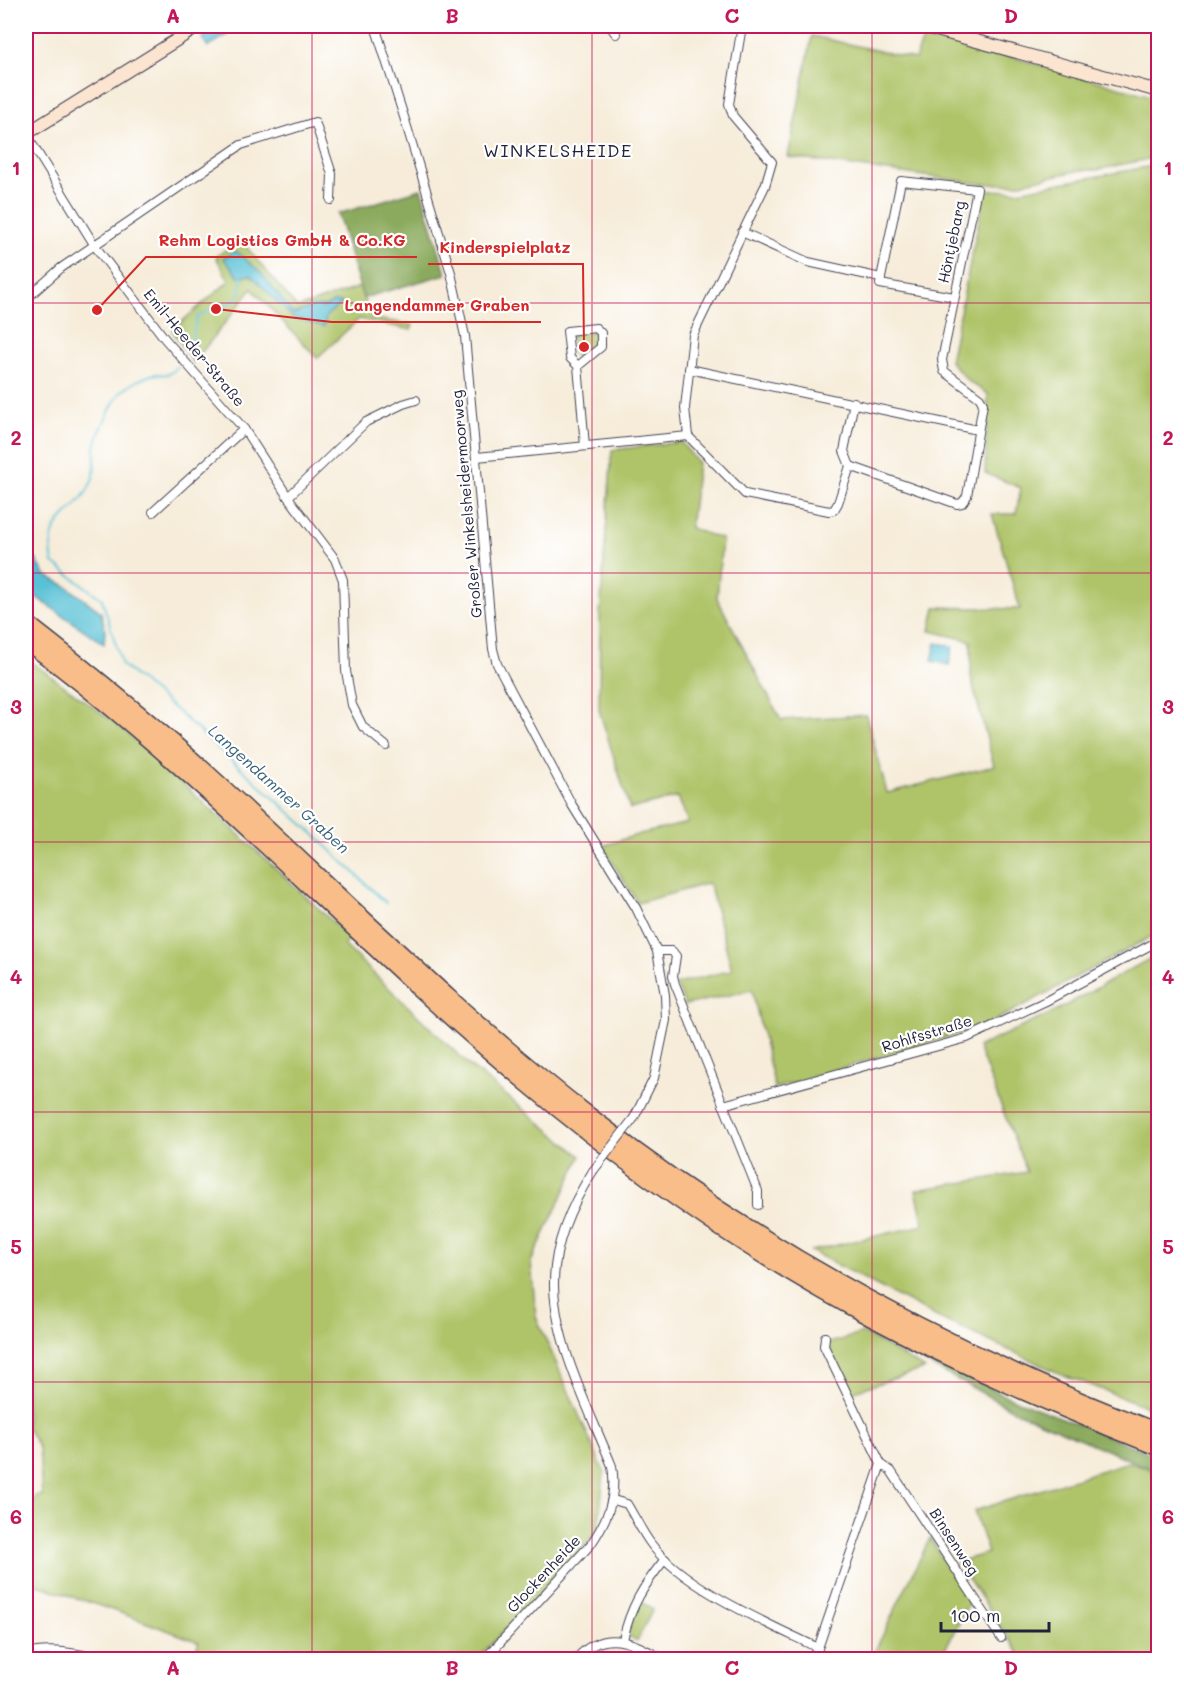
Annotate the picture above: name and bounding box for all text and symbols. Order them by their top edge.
text: A [166,2,180,28]
text: B [445,2,459,28]
text: C [725,2,740,28]
text: D [1004,2,1018,28]
district label: WINKELSHEIDE [483,138,633,162]
text: 1 [12,154,20,180]
text: 1 [1164,154,1172,180]
street label: Höntjebarg [933,198,970,285]
callout: Rehm Logistics GmbH & Co.KG [146,223,417,257]
text: Rehm Logistics GmbH & Co.KG [158,229,406,250]
callout: Kinderspielplatz [428,230,583,264]
text: Kinderspielplatz [440,236,570,257]
street label: Emil-Heeder-Straße [140,284,250,410]
callout: Langendammer Graben [332,288,541,322]
text: Langendammer Graben [345,294,529,315]
street label: Großer Winkelsheidermoorweg [446,389,486,619]
text: 2 [10,424,22,450]
text: 2 [1162,424,1174,450]
text: 3 [10,693,22,719]
text: 3 [1162,693,1174,719]
water label: Langendammer Graben [204,720,354,858]
text: 4 [10,963,23,989]
text: 4 [1162,963,1175,989]
street label: Rohlfsstraße [879,1010,974,1056]
text: 5 [10,1233,22,1259]
text: 5 [1162,1233,1174,1259]
text: 6 [10,1503,22,1529]
text: 6 [1162,1503,1174,1529]
street label: Binsenweg [926,1504,984,1579]
street label: Glockenheide [502,1530,584,1616]
scale bar [941,1595,1049,1633]
text: 100 m [950,1603,1000,1627]
text: A [166,1654,180,1680]
text: B [445,1654,459,1680]
text: C [725,1654,740,1680]
text: D [1004,1654,1018,1680]

